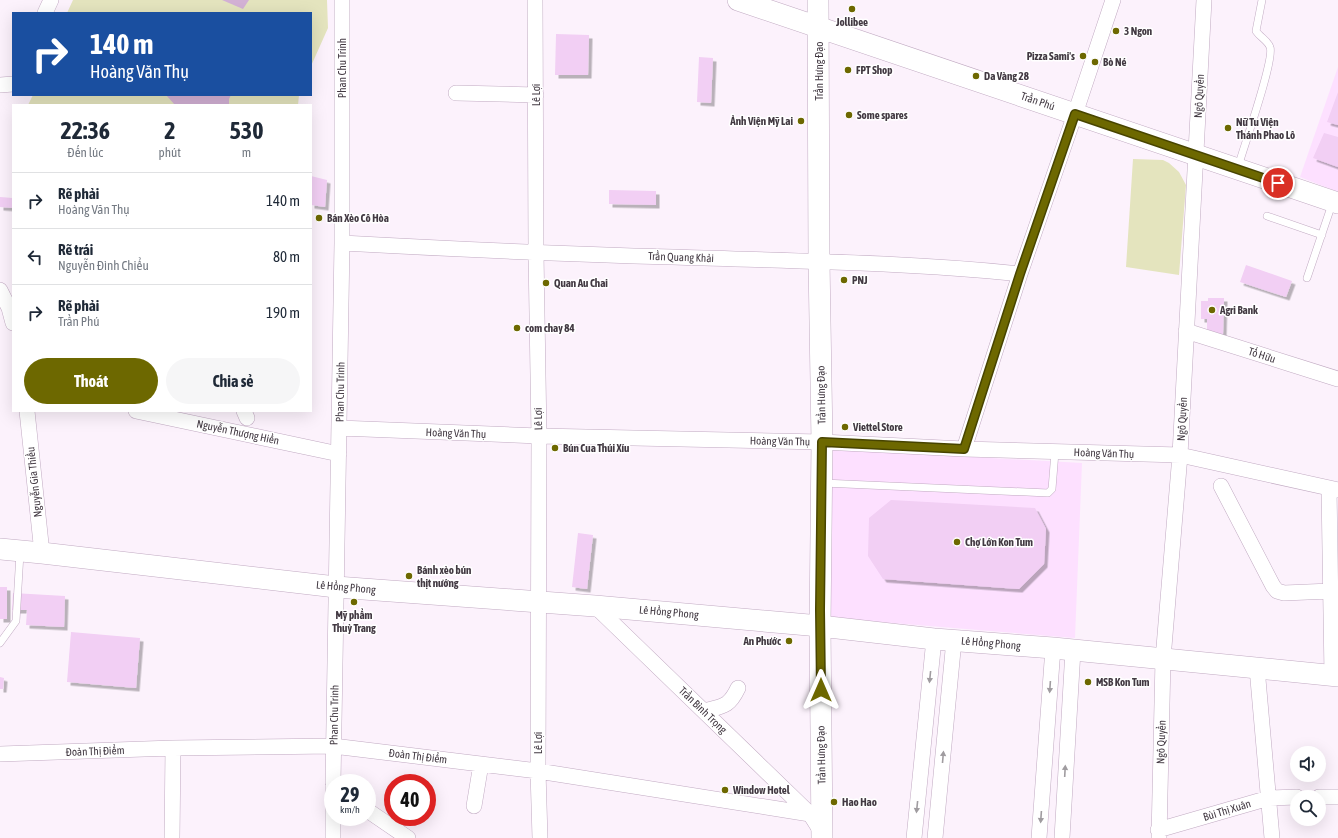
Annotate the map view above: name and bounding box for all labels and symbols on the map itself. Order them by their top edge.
marker: Jollibee [847,4,857,14]
place label: Jollibee [835,16,868,28]
place label: 3 Ngon [1124,25,1152,37]
marker: 3 Ngon [1111,26,1121,36]
street label: Phan Chu Trinh [336,38,348,98]
street label: Trần Hưng Đạo [813,42,826,100]
place label: Pizza Sami's [1027,50,1075,62]
marker: Pizza Sami's [1078,51,1088,61]
place label: Bò Né [1103,56,1126,68]
marker: Bò Né [1090,57,1100,67]
place label: FPT Shop [856,64,893,76]
marker: FPT Shop [843,65,853,75]
place label: Da Vàng 28 [984,70,1029,82]
marker: Da Vàng 28 [971,71,981,81]
street label: Ngô Quyền [1192,74,1206,118]
street label: Lê Lợi [530,84,543,106]
street label: Trần Phú [1019,90,1057,112]
place label: Some spares [857,109,908,121]
marker: Some spares [844,110,854,120]
place label: Ảnh Viện Mỹ Lai [729,115,793,127]
marker: Ảnh Viện Mỹ Lai [796,116,806,126]
place label: Nữ Tu Viện Thánh Phao Lô [1236,116,1295,141]
marker: Nữ Tu Viện Thánh Phao Lô [1223,123,1233,133]
pin [1261,166,1295,200]
place label: Bán Xèo Cô Hòa [327,212,389,224]
marker: Bán Xèo Cô Hòa [314,213,324,223]
street label: Trần Quang Khải [648,250,714,264]
place label: PNJ [852,274,868,286]
marker: PNJ [839,275,849,285]
place label: Quan Au Chai [554,277,608,289]
marker: Quan Au Chai [541,278,551,288]
place label: Agri Bank [1219,304,1258,316]
marker: Agri Bank [1207,305,1217,315]
place label: com chay 84 [525,322,575,334]
marker: com chay 84 [512,323,522,333]
street label: Tố Hữu [1247,345,1277,365]
street label: Phan Chu Trinh [333,362,347,422]
street label: Trần Hưng Đạo [814,365,829,425]
street label: Ngô Quyền [1175,397,1189,441]
street label: Lê Lợi [532,408,545,430]
street label: Nguyễn Thượng Hiền [195,417,280,448]
place label: Viettel Store [852,421,903,433]
marker: Viettel Store [840,422,850,432]
street label: Hoàng Văn Thụ [426,426,486,441]
street label: Hoàng Văn Thụ [750,434,810,449]
place label: Bún Cua Thúi Xíu [563,442,629,454]
marker: Bún Cua Thúi Xíu [550,443,560,453]
street label: Nguyễn Gia Thiều [24,446,44,518]
street label: Hoàng Văn Thụ [1074,446,1134,461]
place label: Chợ Lớn Kon Tum [965,536,1033,548]
marker: Chợ Lớn Kon Tum [952,537,962,547]
place label: Bánh xèo bún thịt nướng [416,564,471,589]
marker: Bánh xèo bún thịt nướng [404,571,414,581]
street label: Lê Hồng Phong [316,578,377,596]
marker: Mỹ phẩm Thuỳ Trang [349,597,359,607]
street label: Lê Hồng Phong [639,603,700,621]
place label: Mỹ phẩm Thuỳ Trang [332,608,376,634]
street label: Lê Hồng Phong [961,634,1022,652]
place label: An Phước [742,635,782,647]
marker: An Phước [784,636,794,646]
position arrow [800,669,842,711]
one-way arrow [927,671,934,683]
place label: MSB Kon Tum [1096,676,1149,688]
marker: MSB Kon Tum [1083,677,1093,687]
one-way arrow [1047,681,1054,693]
street label: Trần Bình Trọng [676,684,730,737]
street label: Phan Chu Trinh [327,685,341,745]
street label: Ngô Quyền [1154,720,1168,764]
street label: Trần Hưng Đạo [814,725,829,785]
street label: Lê Lợi [532,732,545,754]
street label: Đoàn Thị Điểm [65,743,125,759]
street label: Đoàn Thị Điểm [388,745,448,767]
one-way arrow [939,751,946,763]
one-way arrow [1062,765,1069,777]
speed limit sign: 40 [384,774,436,826]
place label: Window Hotel [732,784,791,796]
marker: Window Hotel [720,785,730,795]
place label: Hao Hao [842,796,877,808]
marker: Hao Hao [829,797,839,807]
street label: Bùi Thị Xuân [1202,797,1253,824]
one-way arrow [914,801,921,813]
one-way arrow [1037,811,1044,823]

